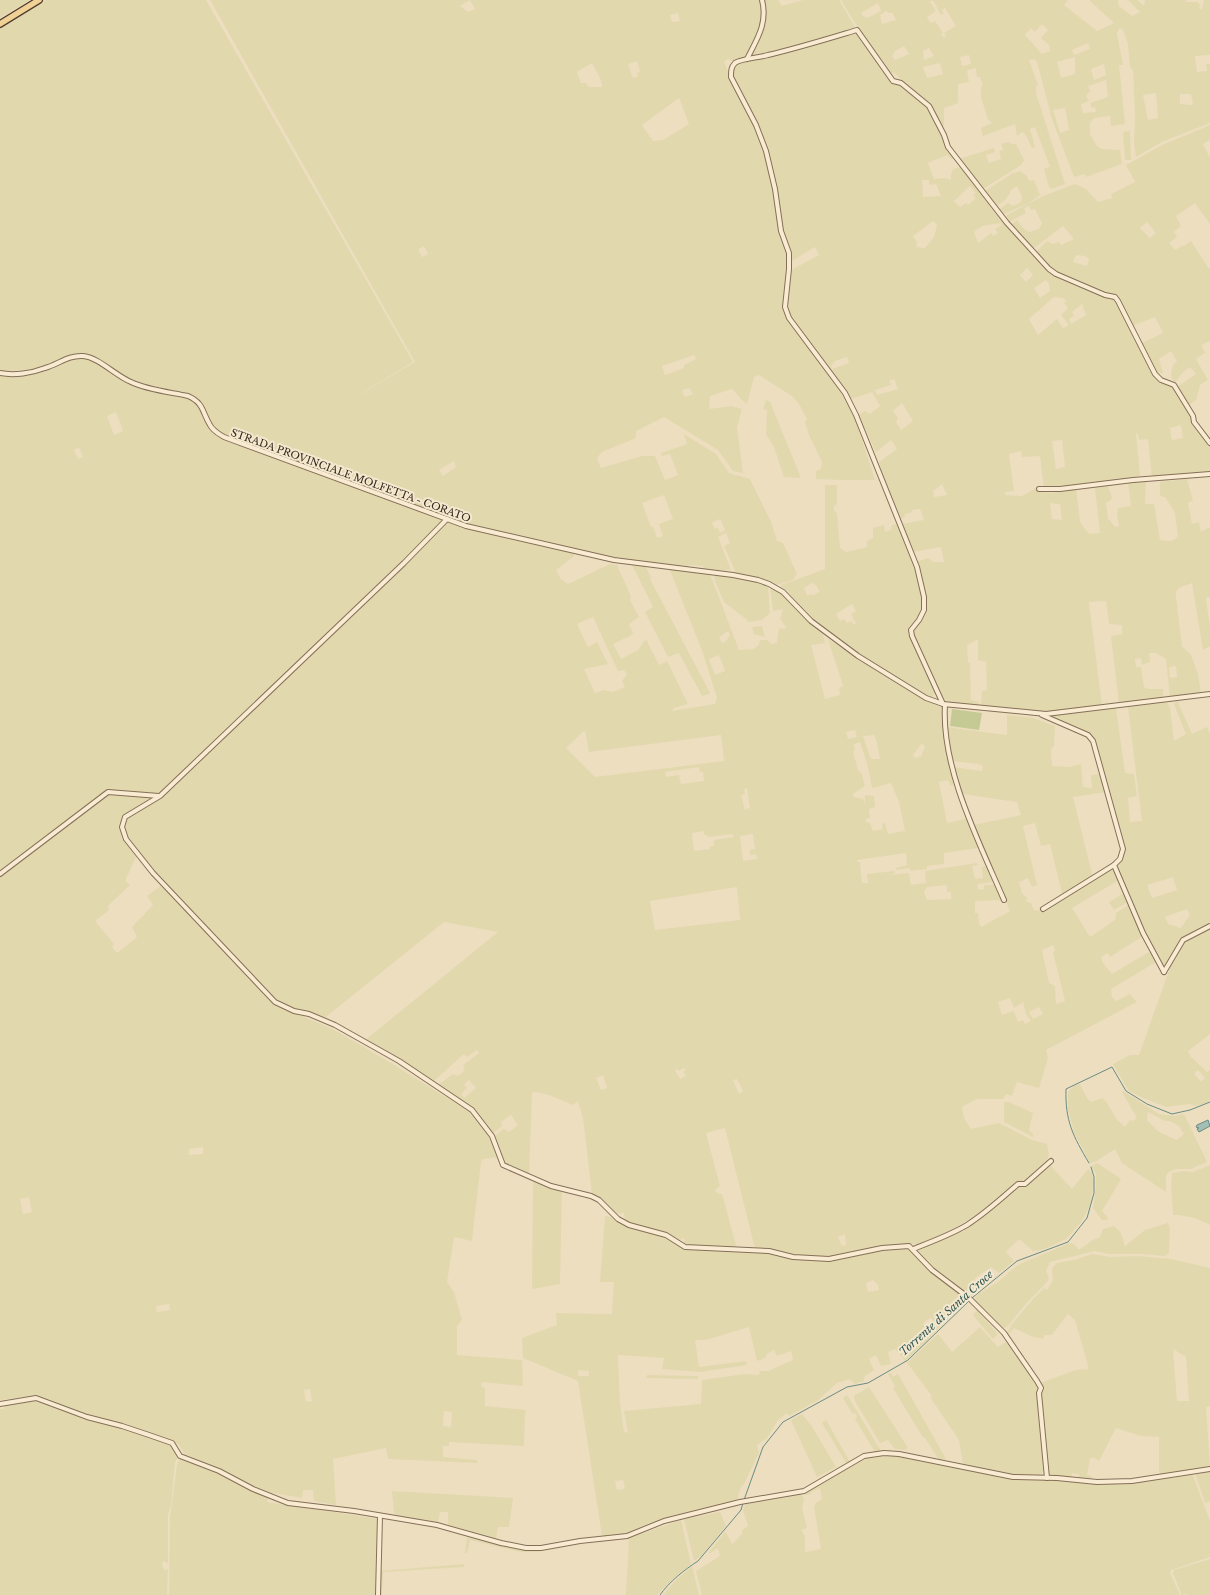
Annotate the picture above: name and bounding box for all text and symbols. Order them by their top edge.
street label: STRADA PROVINCIALE MOLFETTA - CORATO [229,426,473,525]
water label: Torrente di Santa Croce [896,1267,996,1359]

